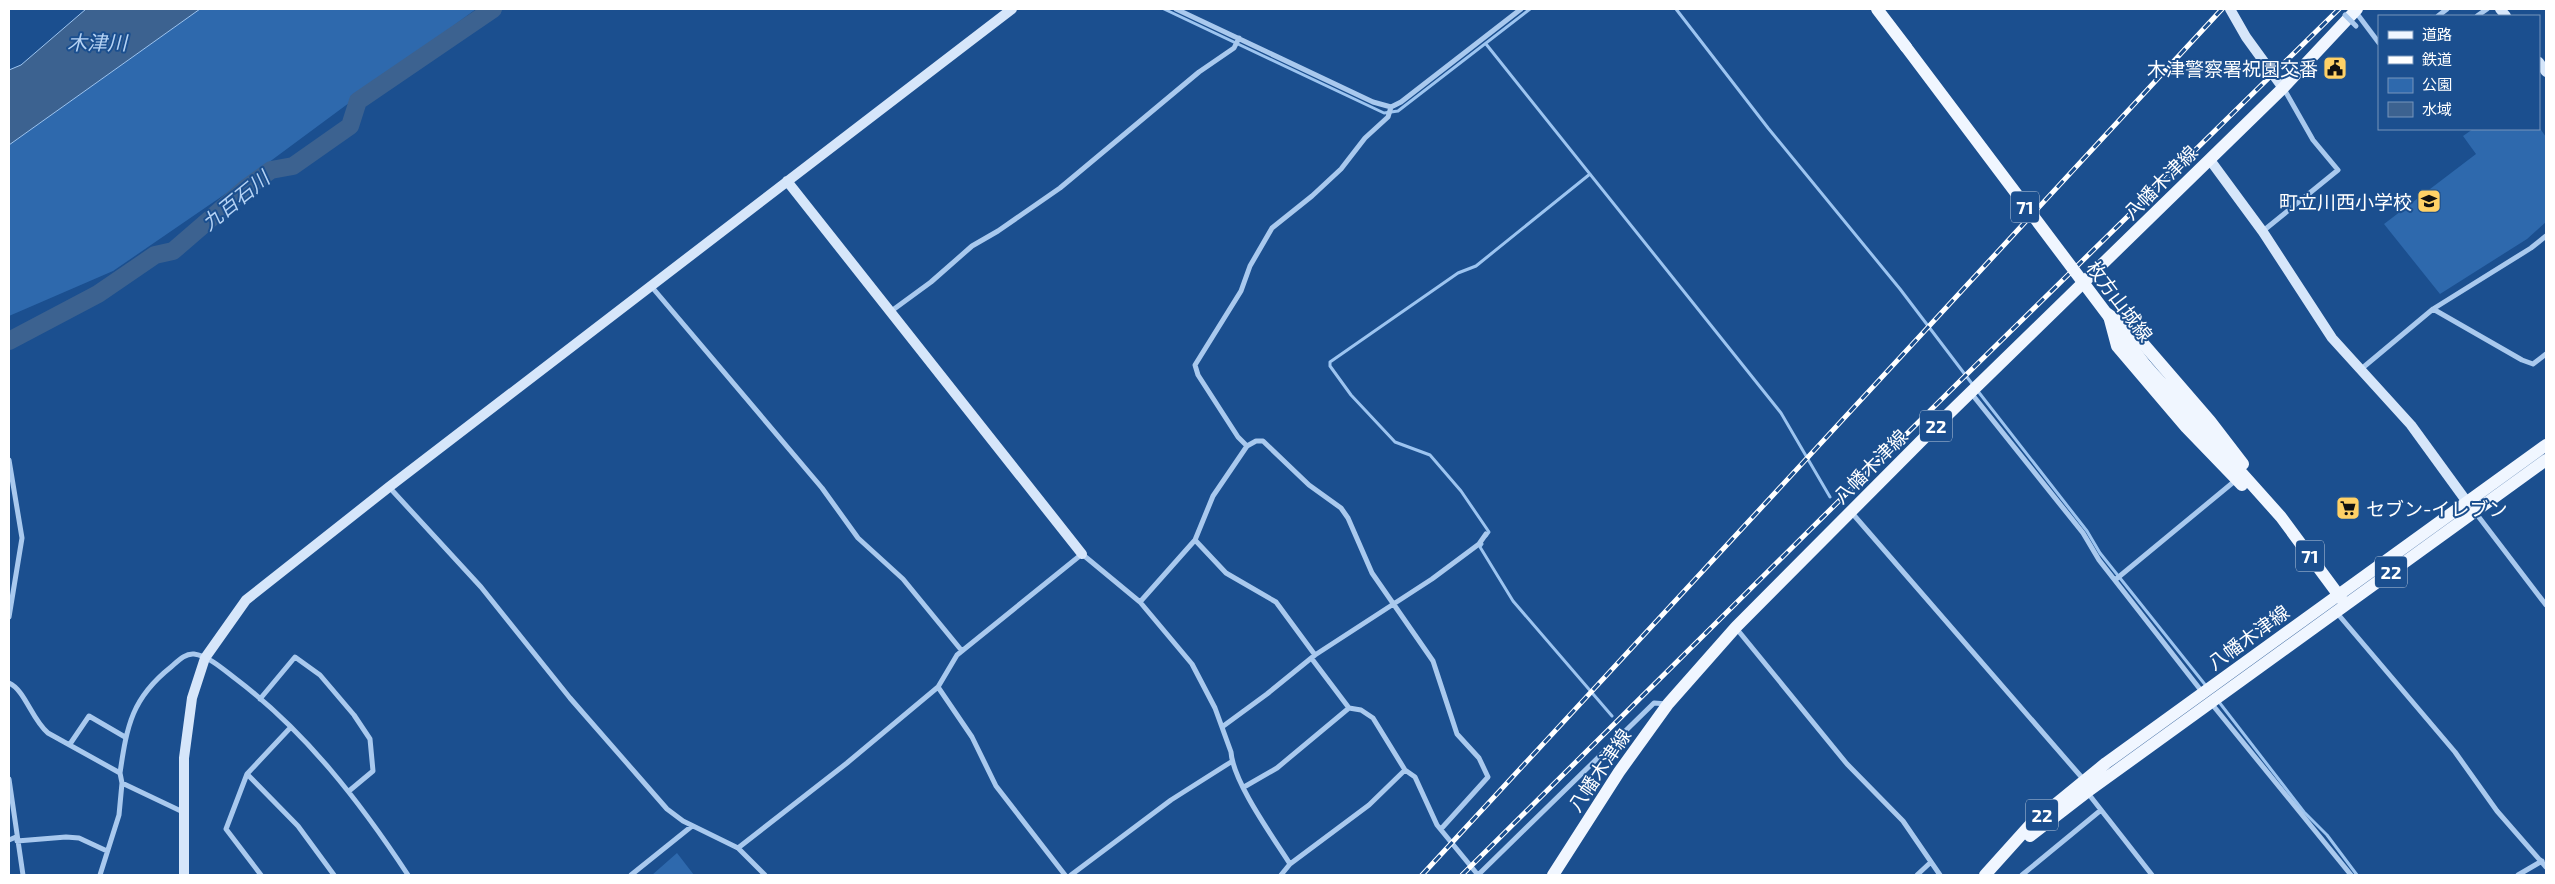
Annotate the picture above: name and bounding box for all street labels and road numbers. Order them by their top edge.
street label: 八幡木津線 [2118,140,2202,224]
road number: 71 [2011,192,2039,222]
street label: 枚方山城線 [2082,256,2158,346]
road number: 22 [1920,411,1952,442]
street label: 八幡木津線 [1828,424,1912,508]
road number: 71 [2296,540,2324,572]
road number: 22 [2375,556,2407,588]
street label: 八幡木津線 [2203,600,2293,674]
street label: 八幡木津線 [1563,724,1635,816]
road number: 22 [2026,800,2058,830]

